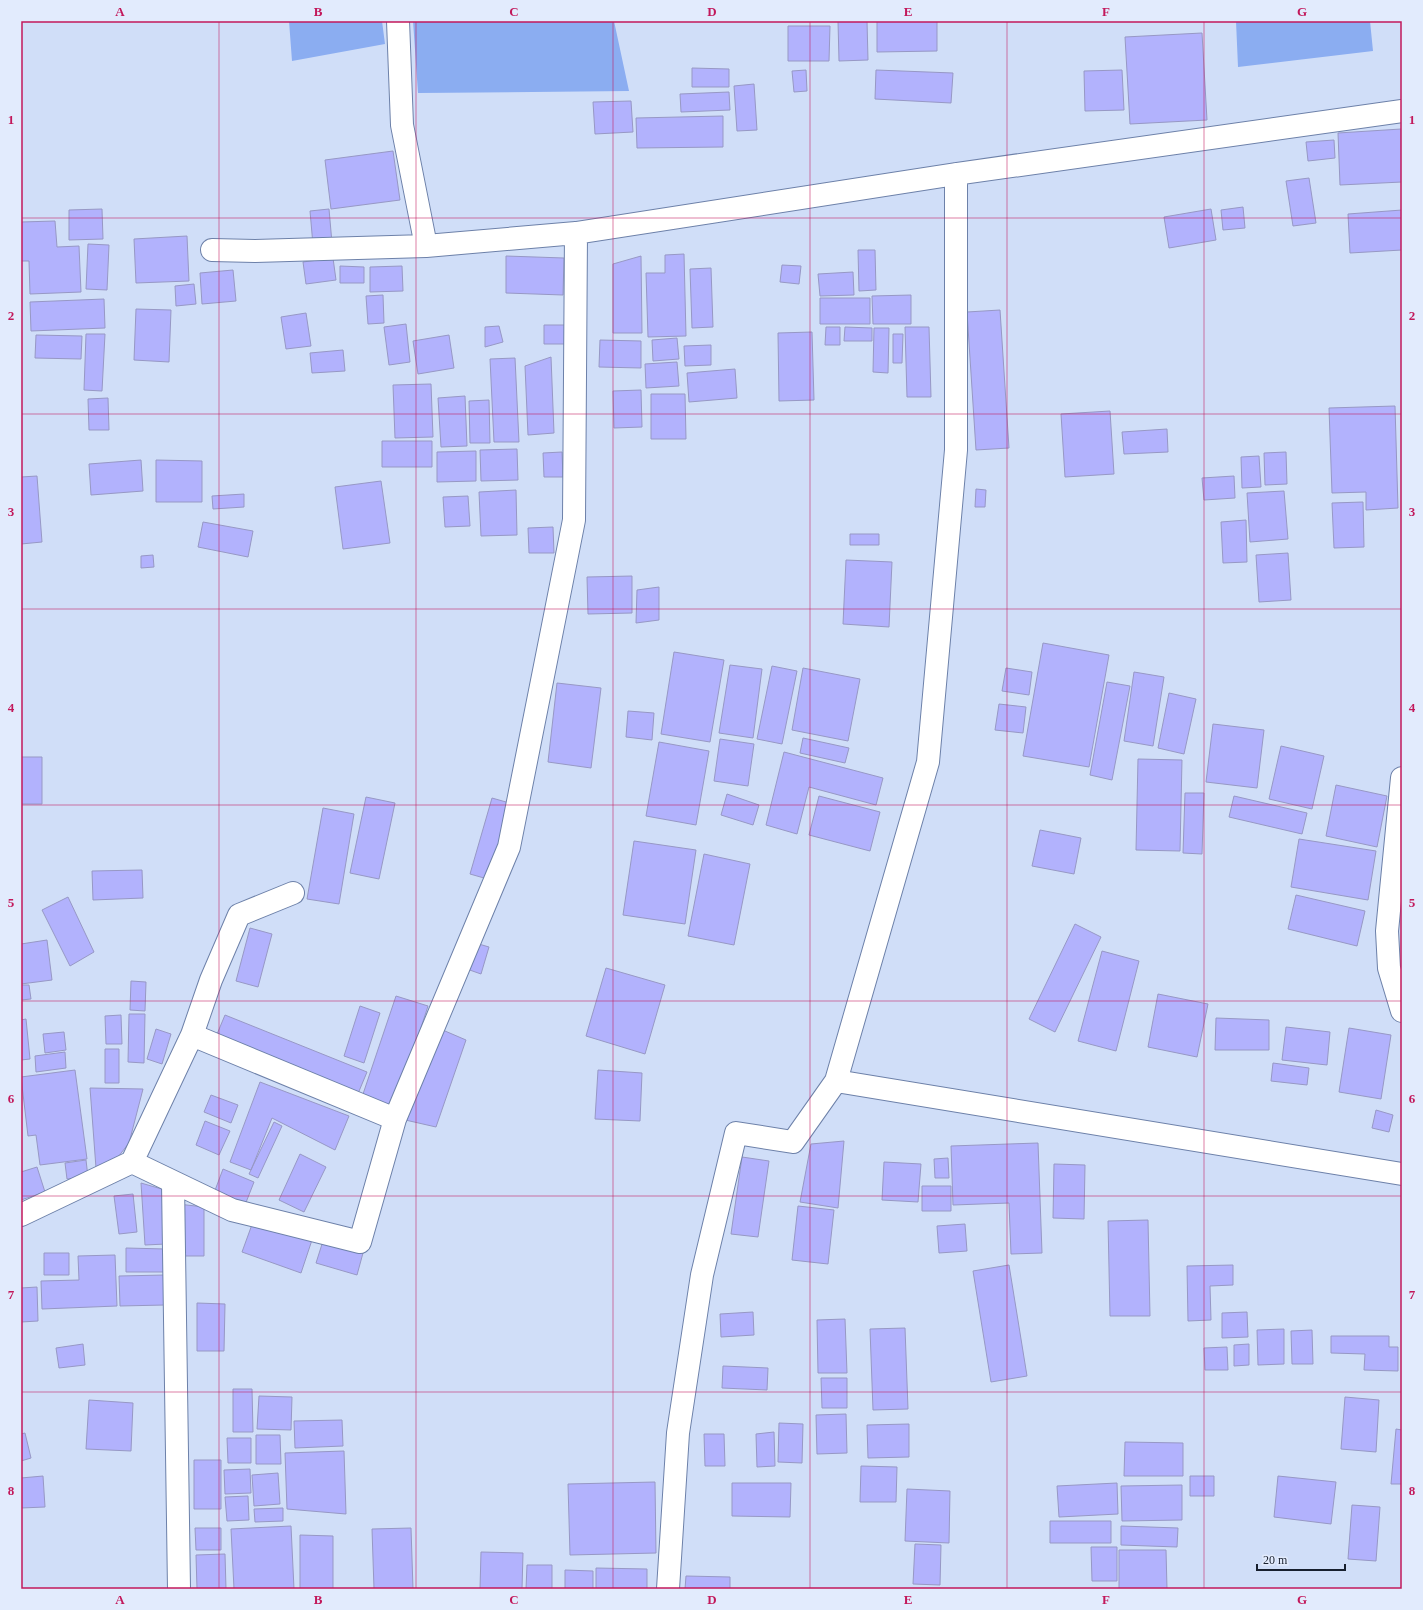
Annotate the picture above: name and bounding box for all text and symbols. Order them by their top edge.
text: A [115,4,125,19]
text: B [314,4,323,19]
text: C [509,4,519,19]
text: D [707,4,717,19]
text: E [904,4,912,19]
text: F [1102,4,1110,19]
text: G [1297,4,1307,19]
text: 1 [8,112,14,127]
text: 1 [1409,112,1415,127]
text: 2 [8,308,14,323]
text: 2 [1409,308,1415,323]
text: 3 [8,504,15,519]
text: 3 [1409,504,1416,519]
text: 4 [8,700,15,715]
text: 4 [1409,700,1416,715]
text: 5 [8,895,15,910]
text: 5 [1409,895,1416,910]
text: 6 [8,1091,15,1106]
text: 6 [1409,1091,1416,1106]
text: 7 [8,1287,15,1302]
text: 7 [1409,1287,1416,1302]
text: 8 [8,1483,15,1498]
text: 8 [1409,1483,1416,1498]
scale bar [1257,1546,1345,1572]
text: 20 m [1263,1553,1288,1567]
text: A [115,1592,125,1607]
text: B [314,1592,323,1607]
text: C [509,1592,519,1607]
text: D [707,1592,717,1607]
text: E [904,1592,912,1607]
text: F [1102,1592,1110,1607]
text: G [1297,1592,1307,1607]

